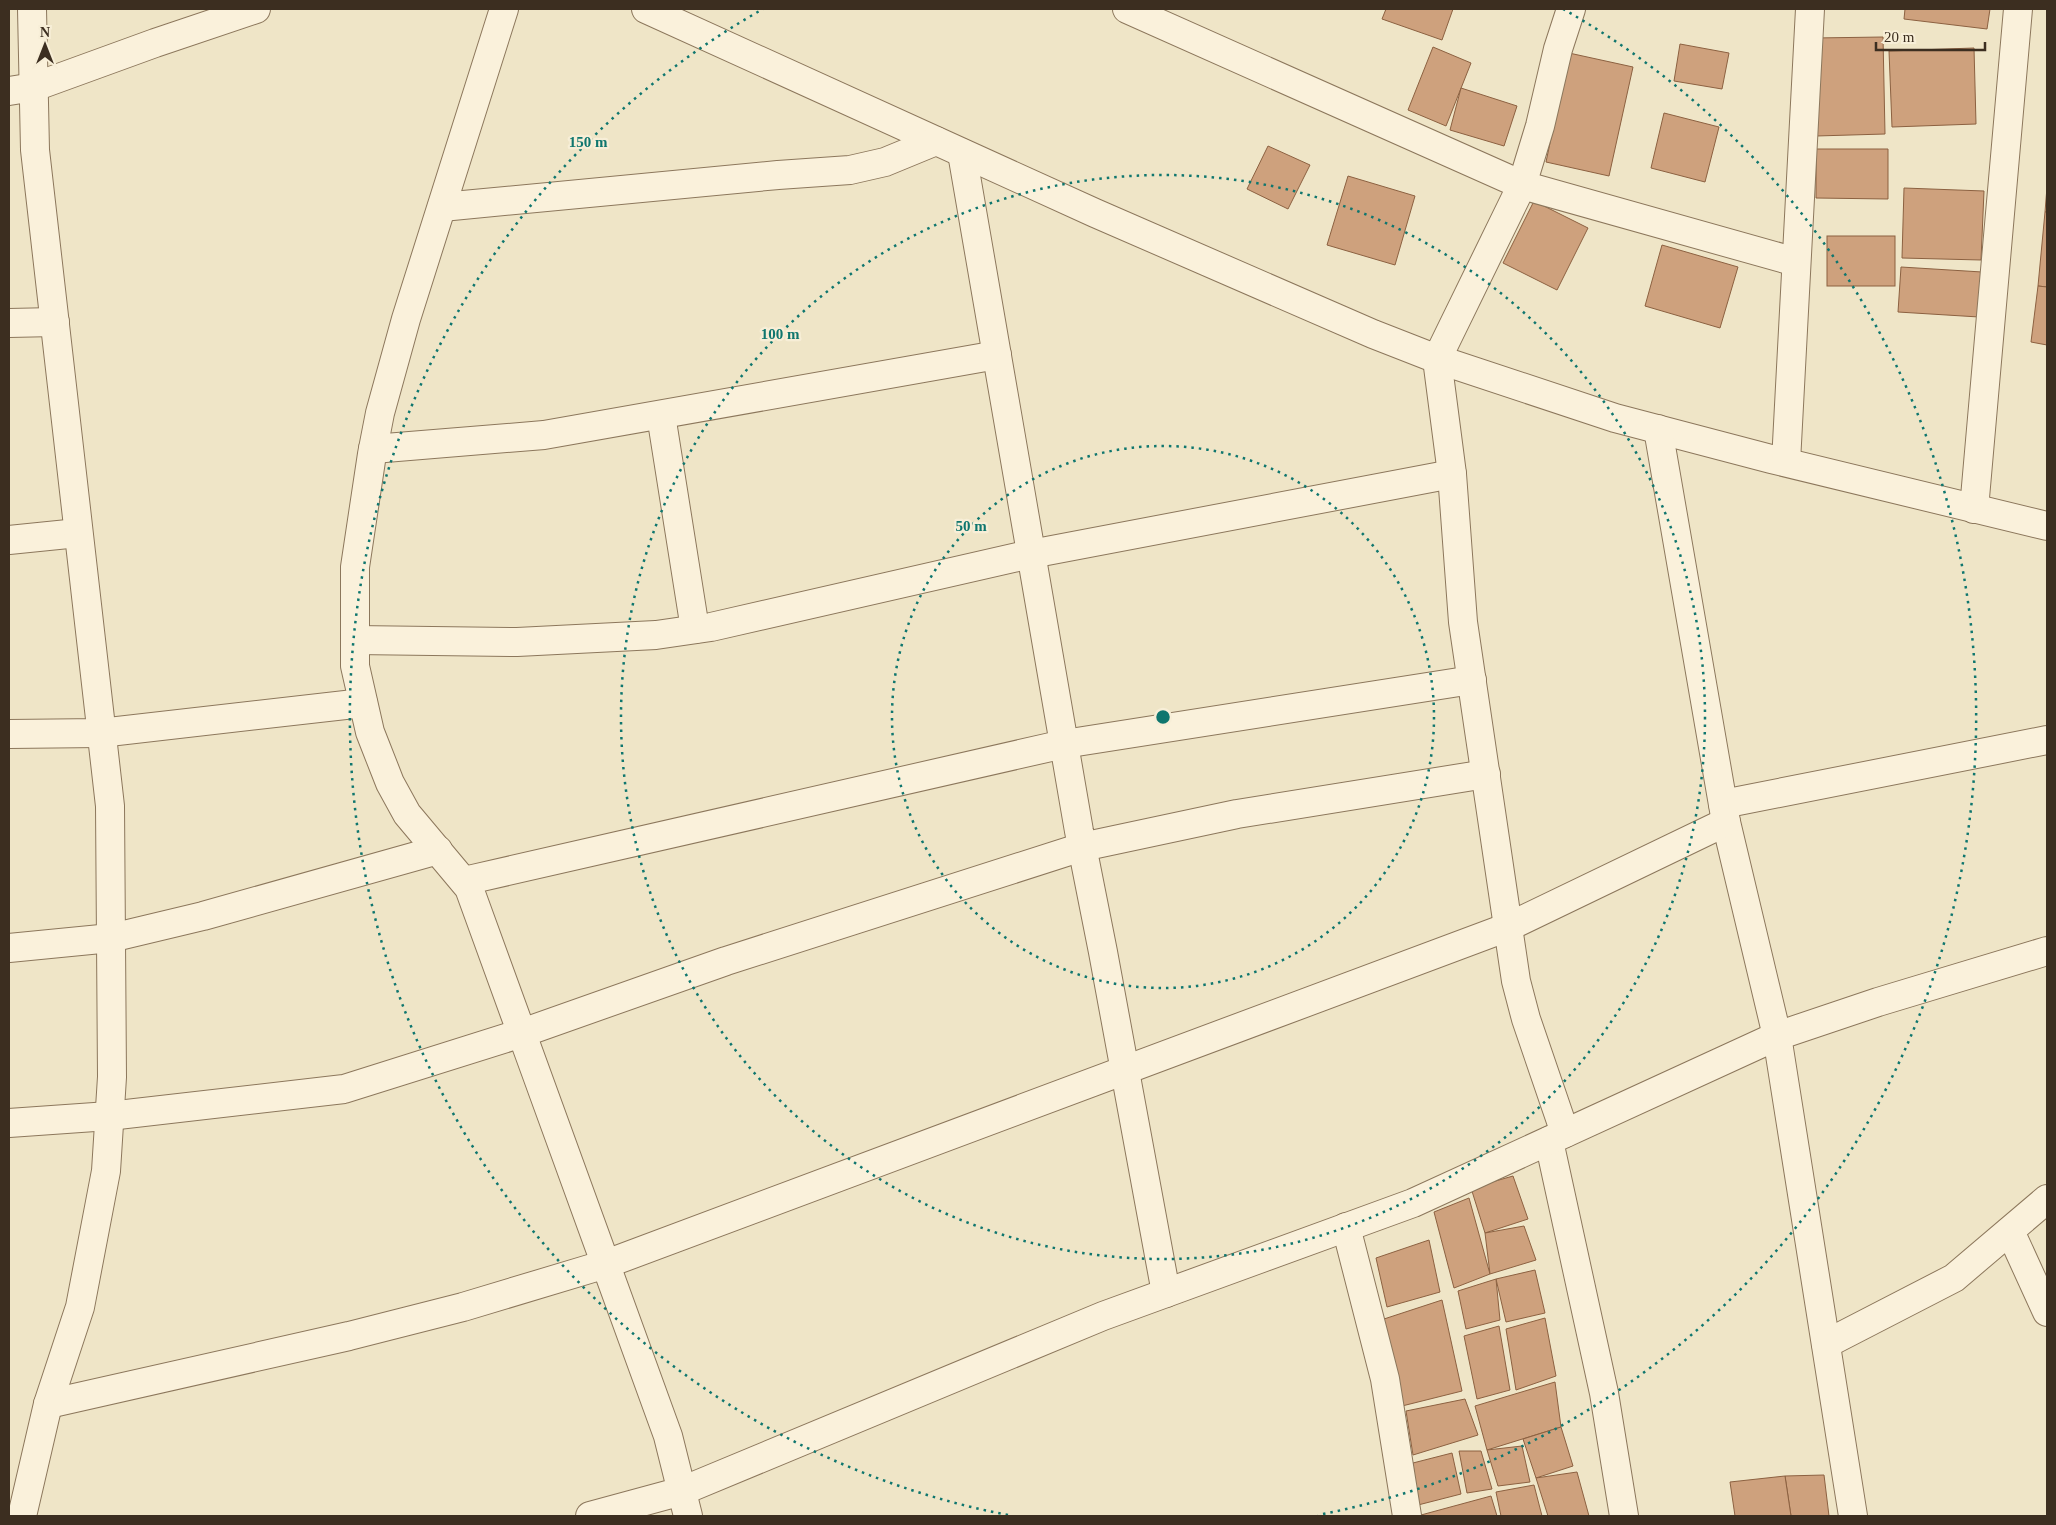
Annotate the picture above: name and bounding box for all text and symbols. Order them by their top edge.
north arrow [20,20,70,70]
scale bar [1876,20,1985,52]
text: N [40,25,50,40]
text: 20 m [1884,29,1915,45]
text: 150 m [569,134,608,150]
text: 100 m [761,326,800,342]
text: 50 m [955,518,987,534]
centre of rings [1154,708,1172,726]

